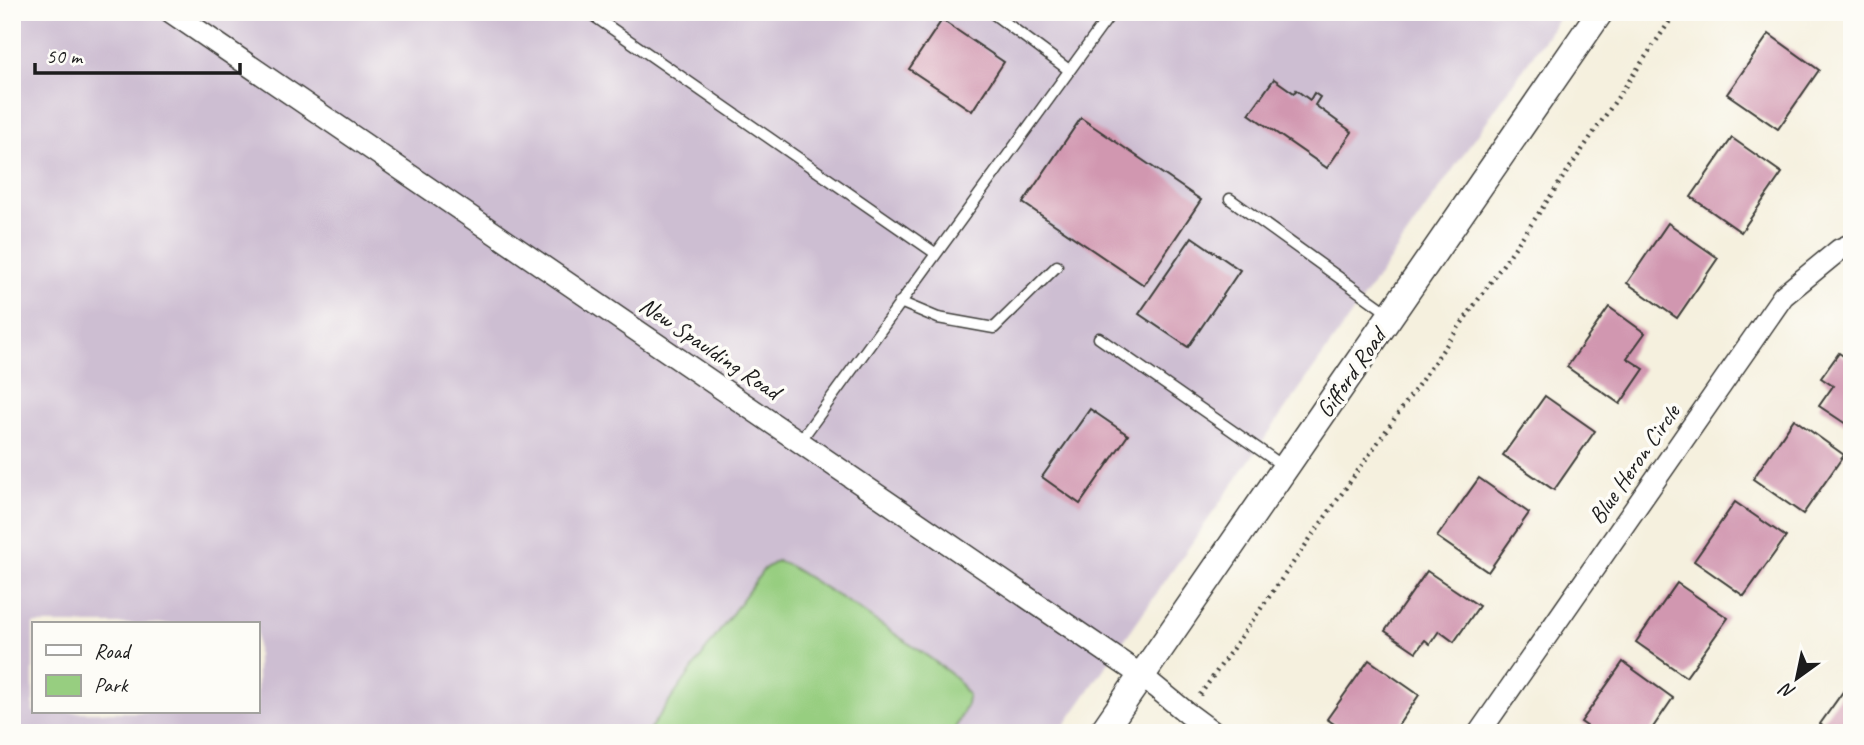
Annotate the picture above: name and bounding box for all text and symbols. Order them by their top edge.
scale bar [35,32,240,76]
text: 50 m [46,43,84,69]
street label: New Spaulding Road [634,290,789,408]
street label: Gifford Road [1310,320,1395,423]
street label: Blue Heron Circle [1582,397,1687,530]
legend [32,622,259,714]
text: Road [94,638,133,664]
north arrow [1762,644,1832,714]
text: Park [94,672,129,698]
text: N [1774,676,1800,705]

